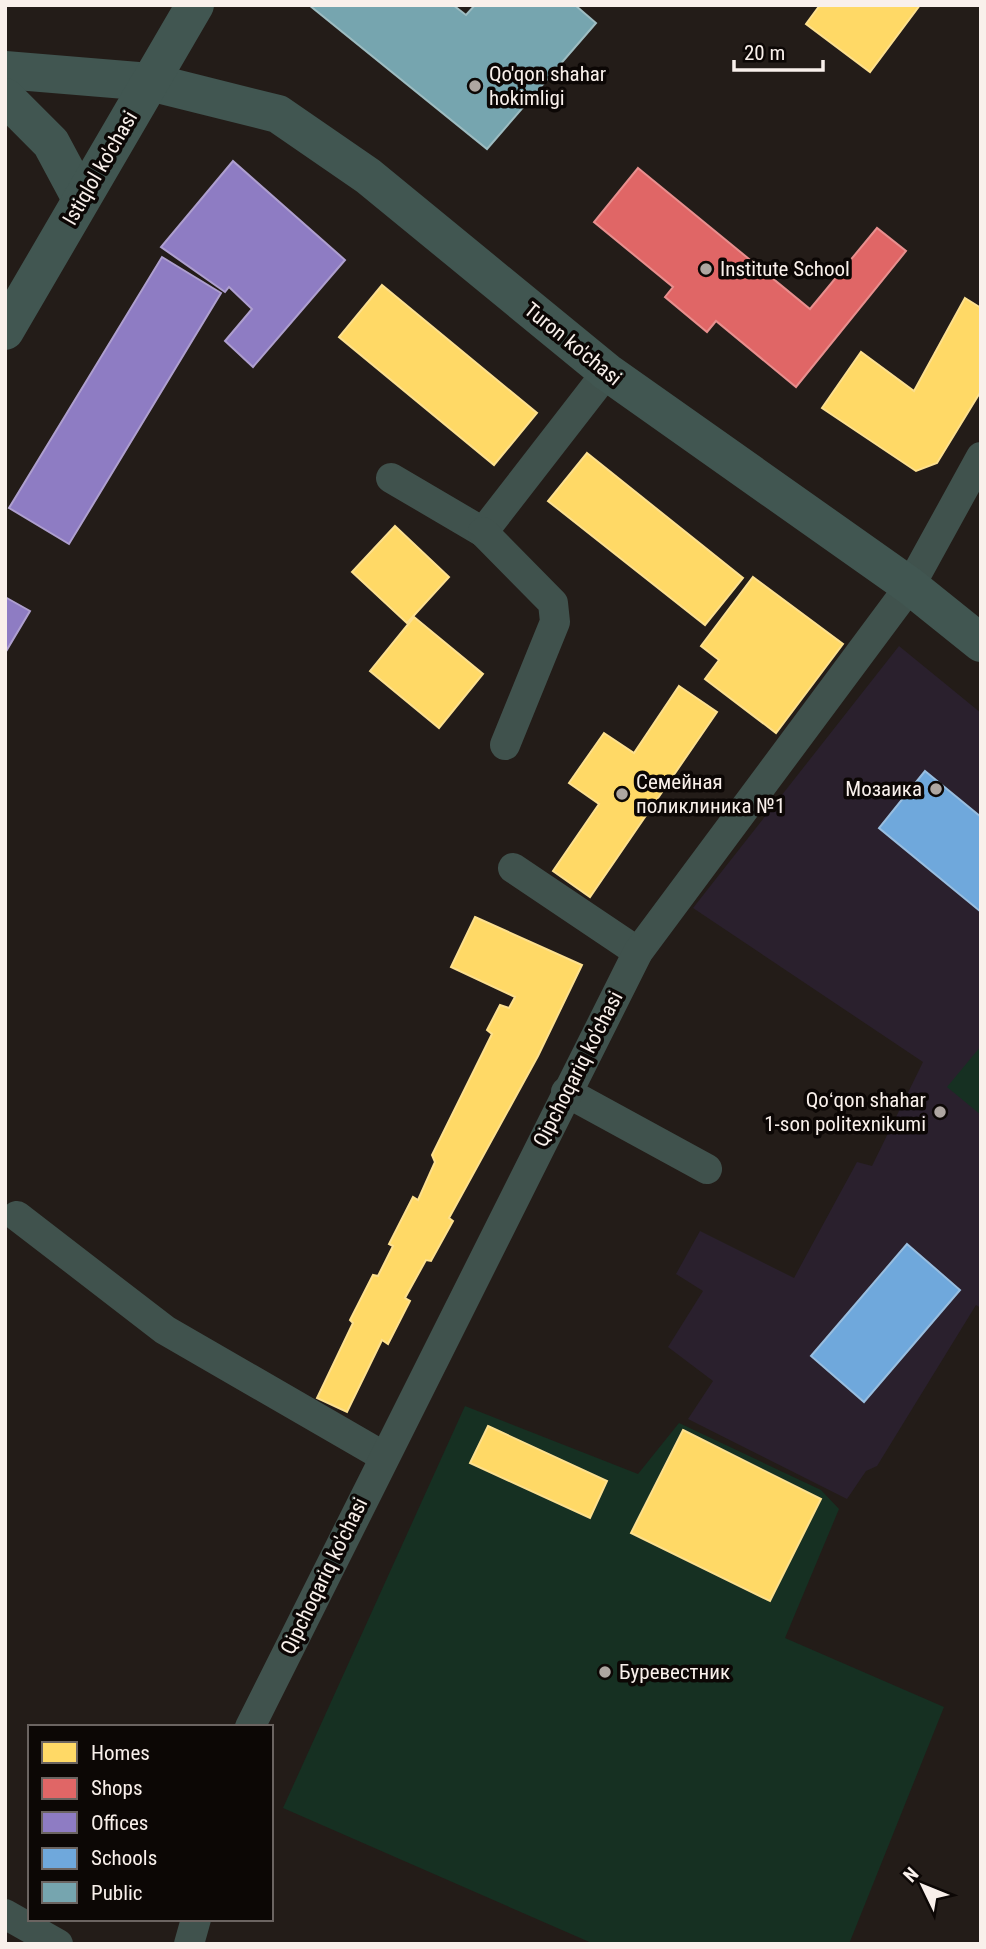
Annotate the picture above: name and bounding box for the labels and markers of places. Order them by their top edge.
place label: Qo'qon shahar hokimligi [489,62,606,110]
marker: Qo'qon shahar hokimligi [467,78,483,94]
place label: Institute School [720,257,850,281]
marker: Institute School [698,261,714,277]
place label: Семейная поликлиника №1 [636,770,785,818]
place label: Мозаика [845,777,922,801]
marker: Мозаика [928,781,944,797]
marker: Семейная поликлиника №1 [614,786,630,802]
place label: Qoʻqon shahar 1-son politexnikumi [764,1088,926,1136]
marker: Qoʻqon shahar 1-son politexnikumi [932,1104,948,1120]
place label: Буревестник [619,1660,730,1684]
marker: Буревестник [597,1664,613,1680]

